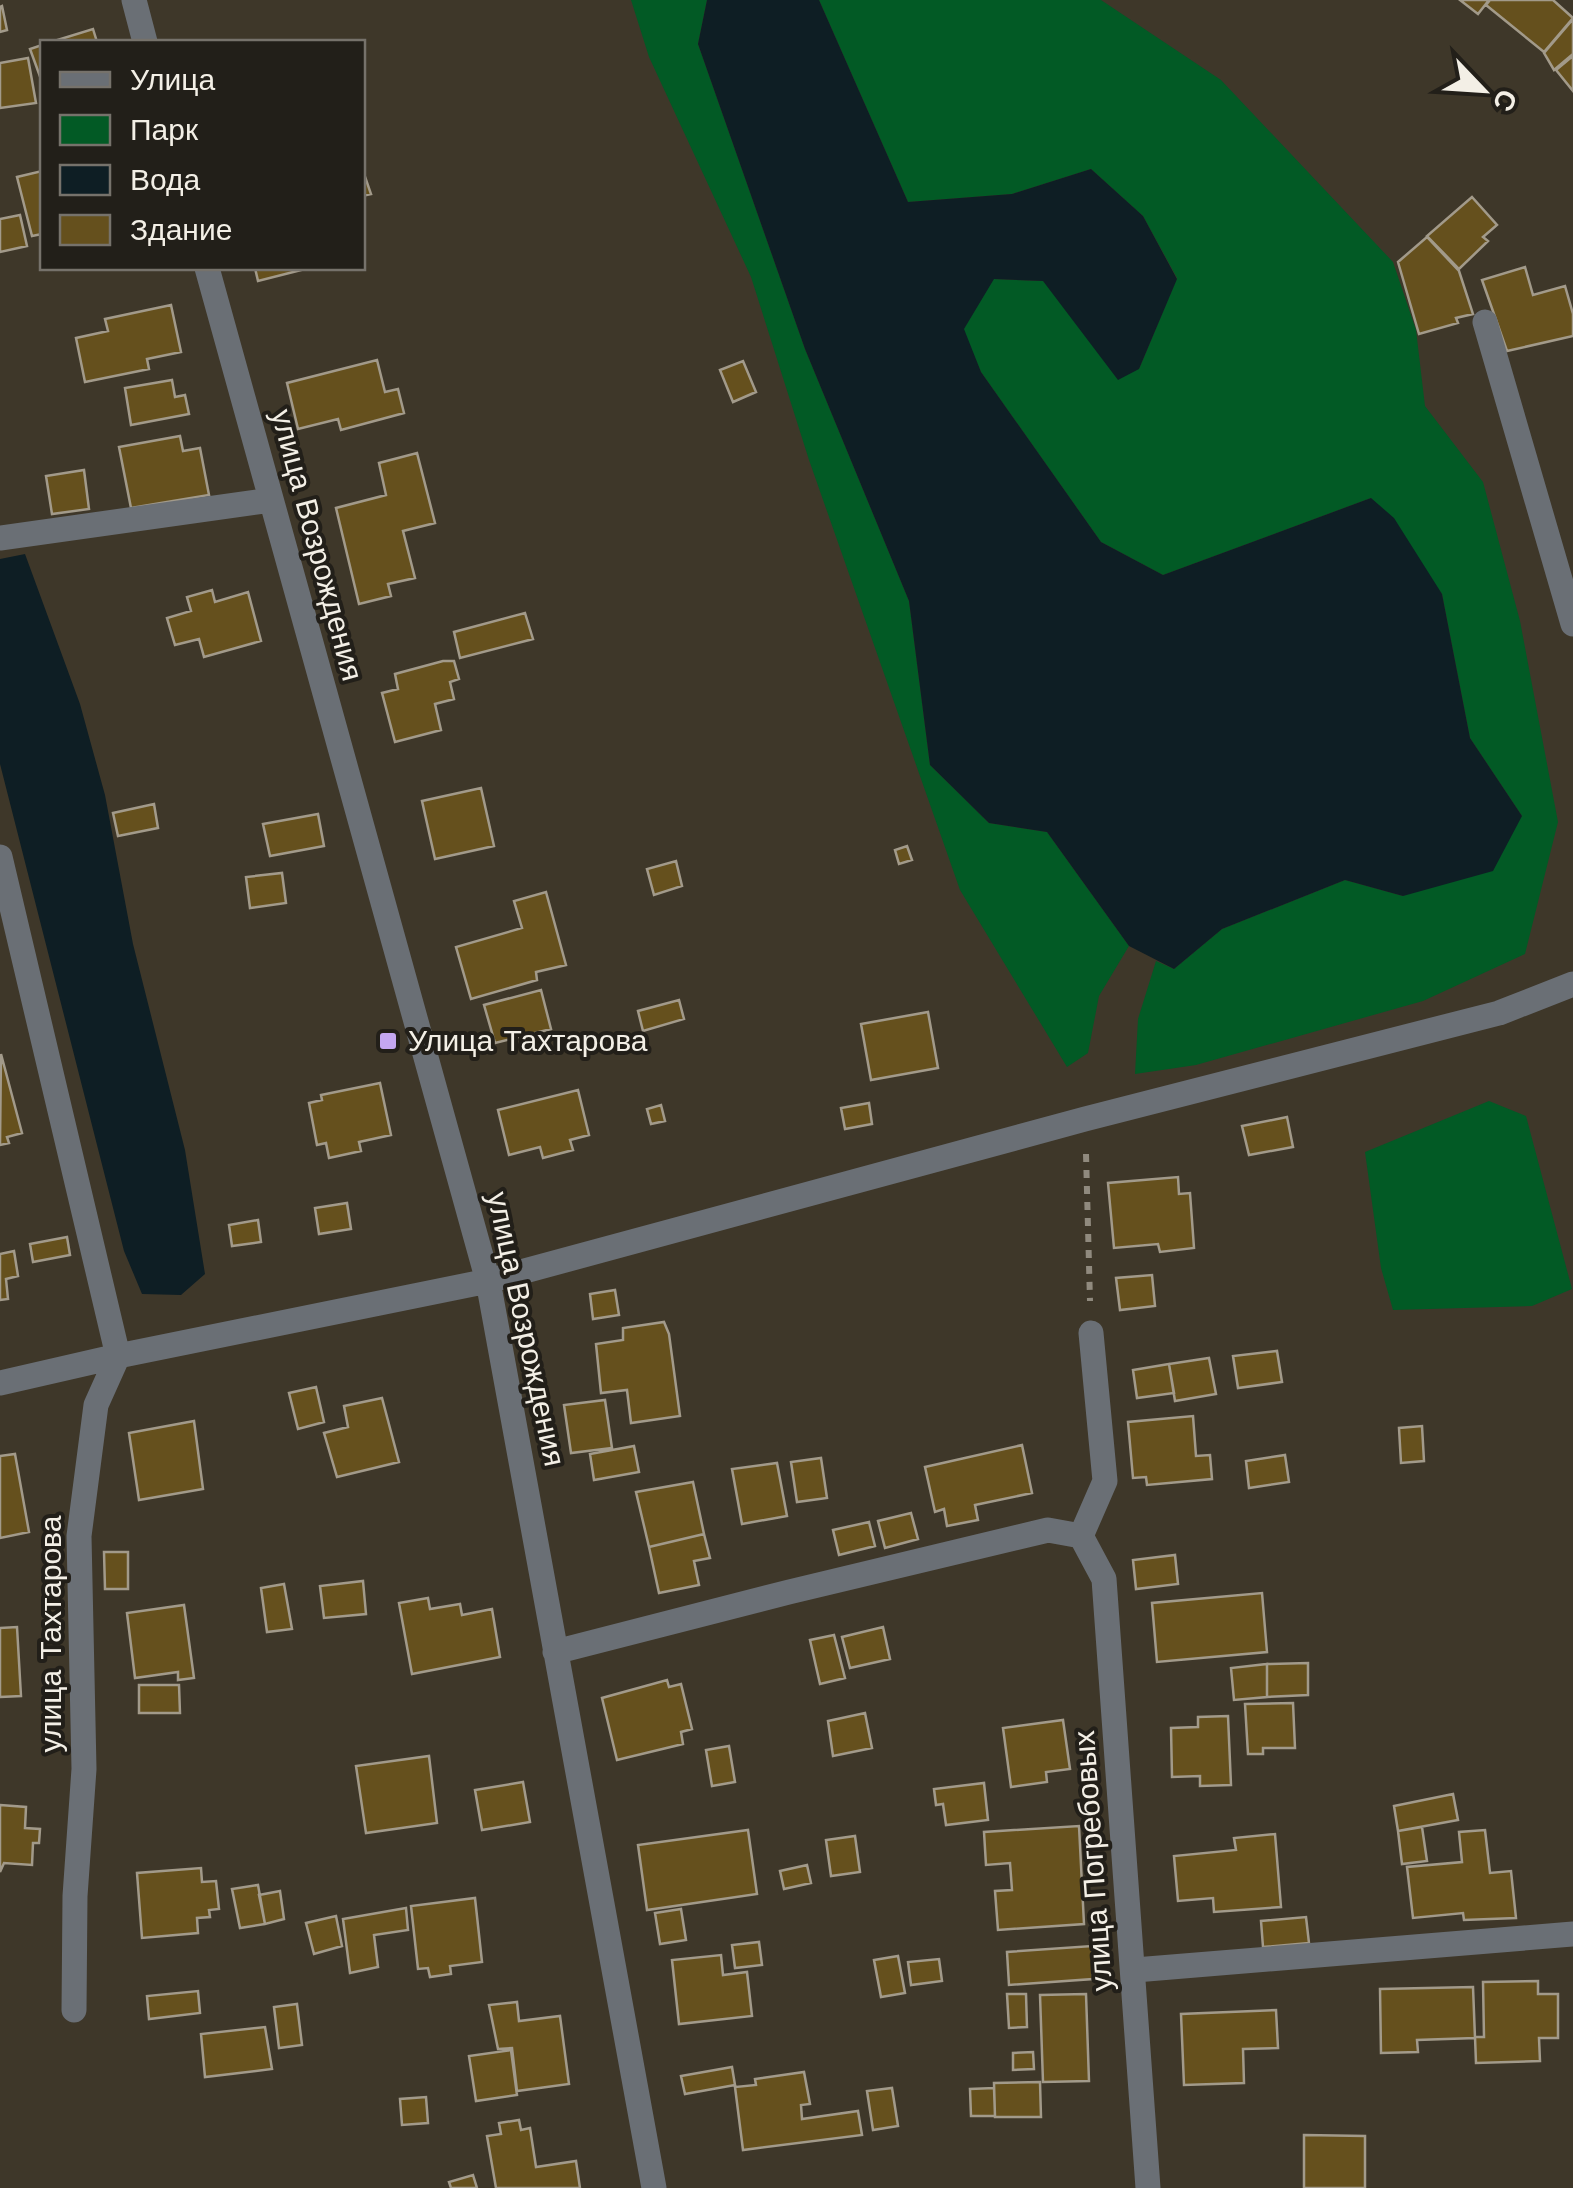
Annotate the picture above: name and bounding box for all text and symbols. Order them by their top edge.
legend [40,40,365,270]
north arrow [1433,40,1533,140]
text: Улица [130,62,215,97]
text: С [1486,84,1524,116]
text: Парк [130,112,199,147]
text: Вода [130,162,201,197]
text: Здание [130,212,232,247]
street label: улица Возрождения [264,405,371,684]
place label: Улица Тахтарова [408,1023,648,1058]
marker: Улица Тахтарова [377,1030,399,1052]
street label: улица Возрождения [480,1188,573,1469]
street label: улица Тахтарова [33,1515,68,1752]
street label: улица Погребовых [1066,1729,1119,1993]

